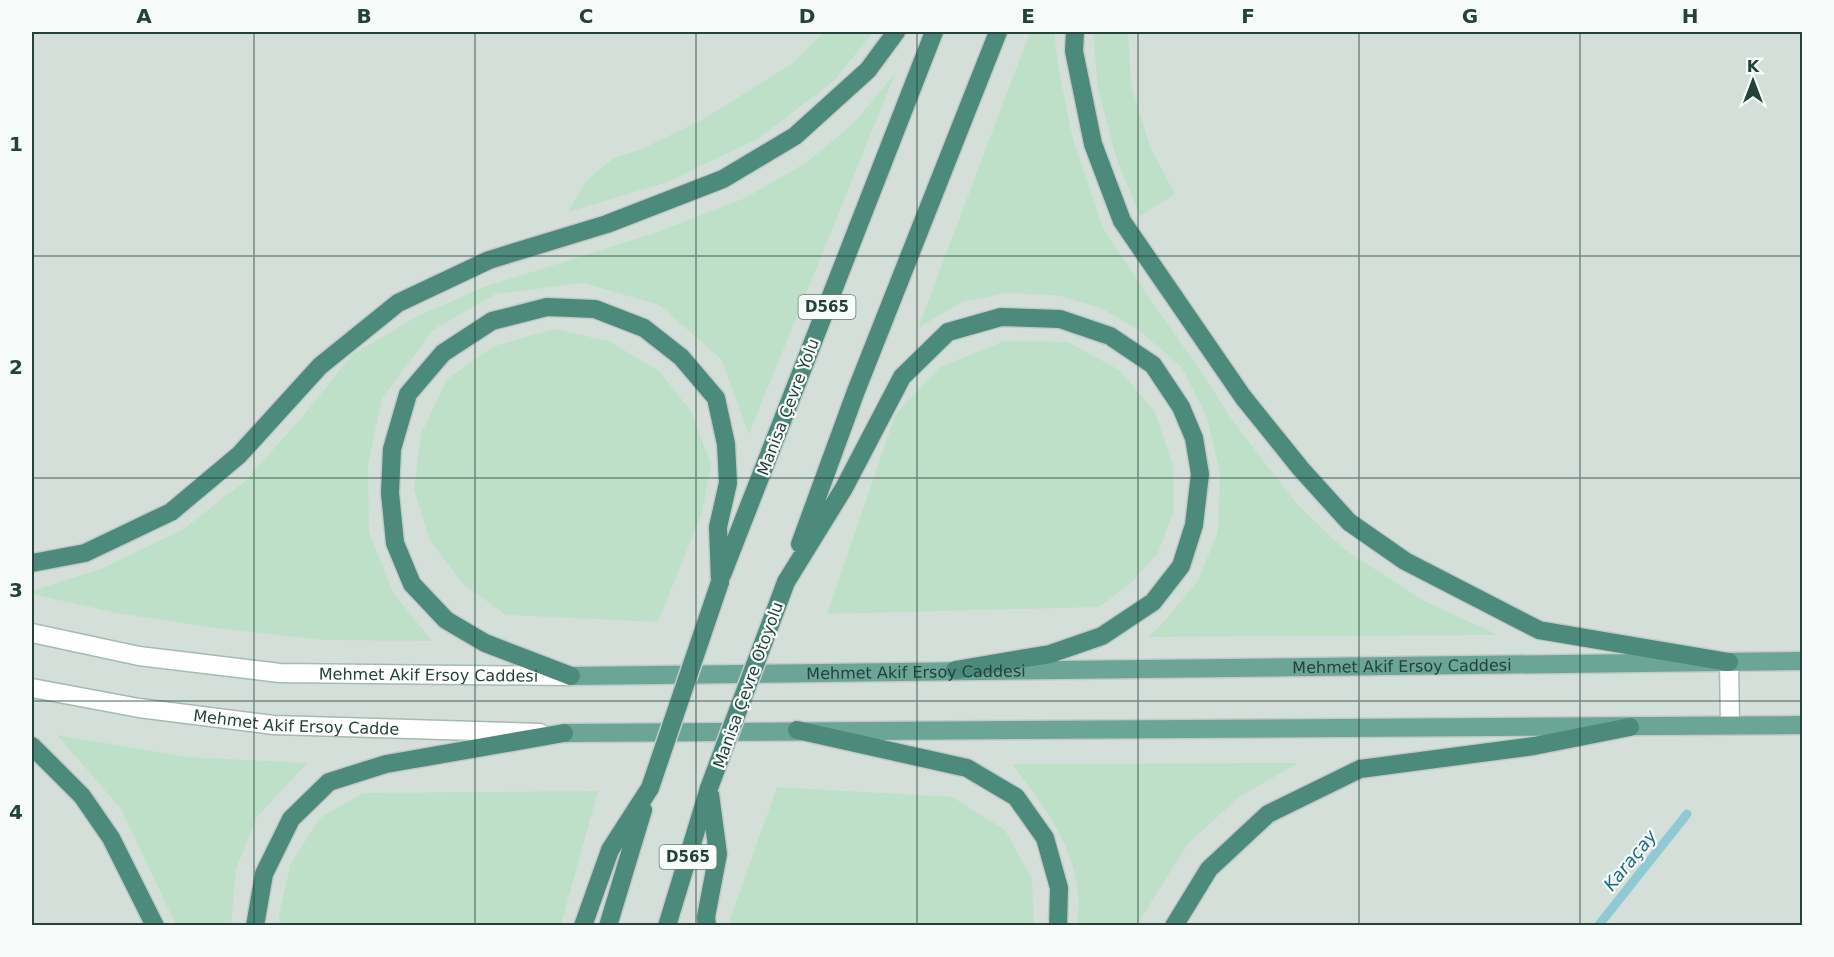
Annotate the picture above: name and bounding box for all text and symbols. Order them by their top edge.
text: A [136,4,152,28]
text: B [356,4,372,28]
text: C [579,4,593,28]
text: D [799,4,815,28]
text: E [1021,4,1035,28]
text: F [1241,4,1255,28]
text: G [1462,4,1478,28]
text: H [1682,4,1698,28]
north arrow [1723,51,1783,111]
text: K [1747,57,1760,76]
text: 1 [9,132,23,156]
road number: D565 [798,295,856,319]
street label: Manisa Çevre Yolu [753,336,823,478]
text: 2 [9,355,23,379]
text: 3 [9,578,23,602]
street label: Manisa Çevre Otoyolu [709,599,787,771]
street label: Mehmet Akif Ersoy Caddesi [1292,655,1512,677]
street label: Mehmet Akif Ersoy Caddesi [806,661,1026,683]
street label: Mehmet Akif Ersoy Caddesi [319,664,538,685]
street label: Mehmet Akif Ersoy Cadde [192,705,400,738]
text: 4 [9,800,23,824]
water label: Karaçay [1599,825,1661,895]
road number: D565 [660,845,716,869]

